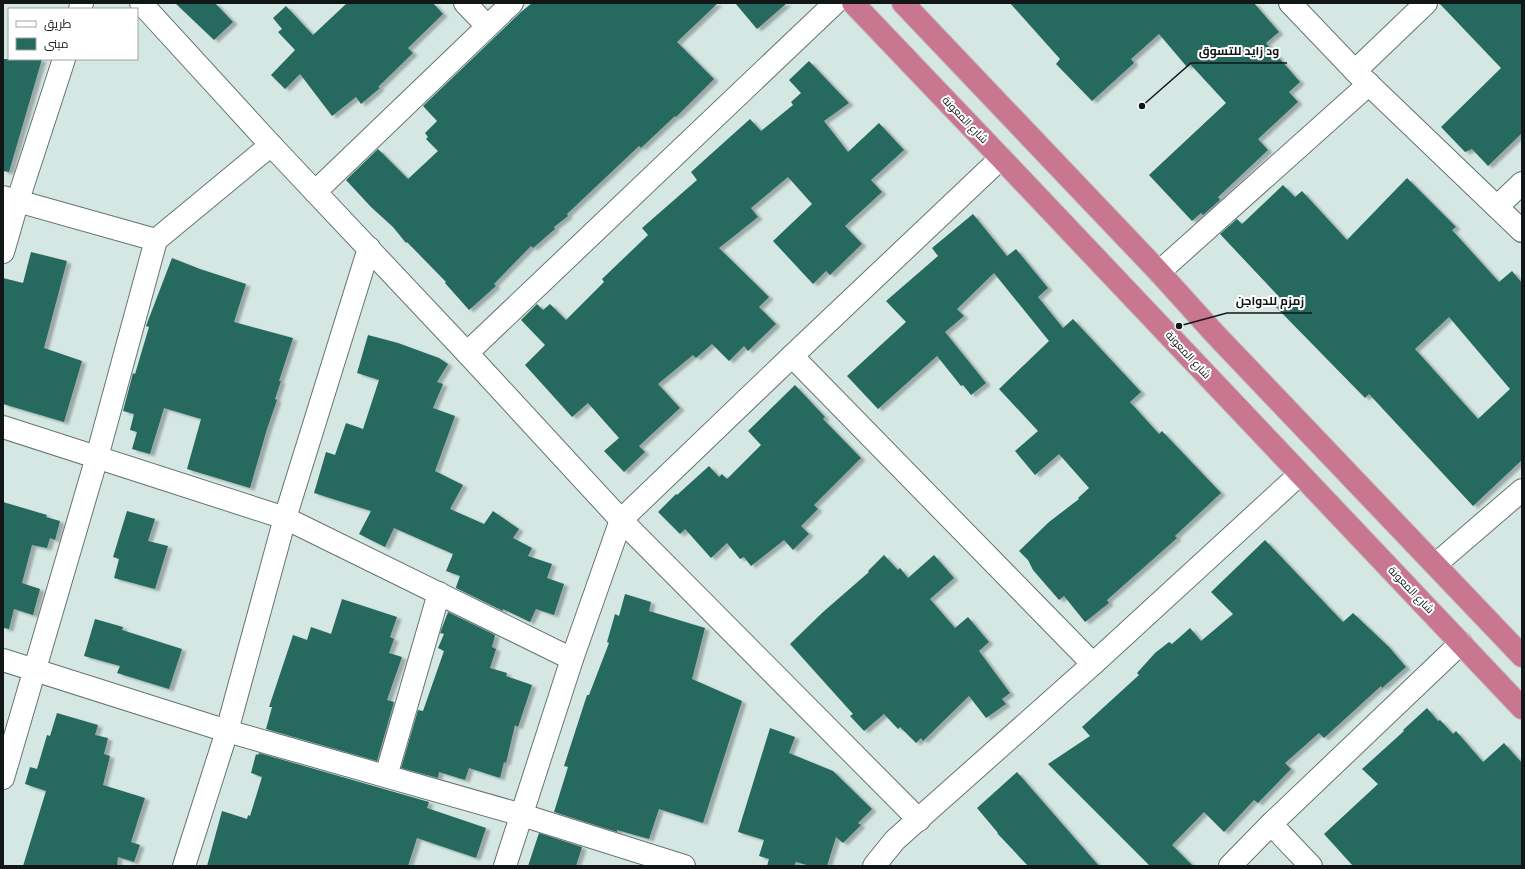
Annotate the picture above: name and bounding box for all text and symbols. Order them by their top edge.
legend [8,8,138,60]
text: طريق [44,17,72,31]
text: مبنى [44,37,69,51]
callout: ود زايد للتسوق [1191,39,1287,63]
text: ود زايد للتسوق [1199,44,1279,59]
street label: شارع المعونة [939,94,991,147]
callout: زمزم للدواجن [1227,289,1312,313]
text: زمزم للدواجن [1236,294,1304,309]
street label: شارع المعونة [1162,329,1213,382]
street label: شارع المعونة [1385,564,1437,617]

